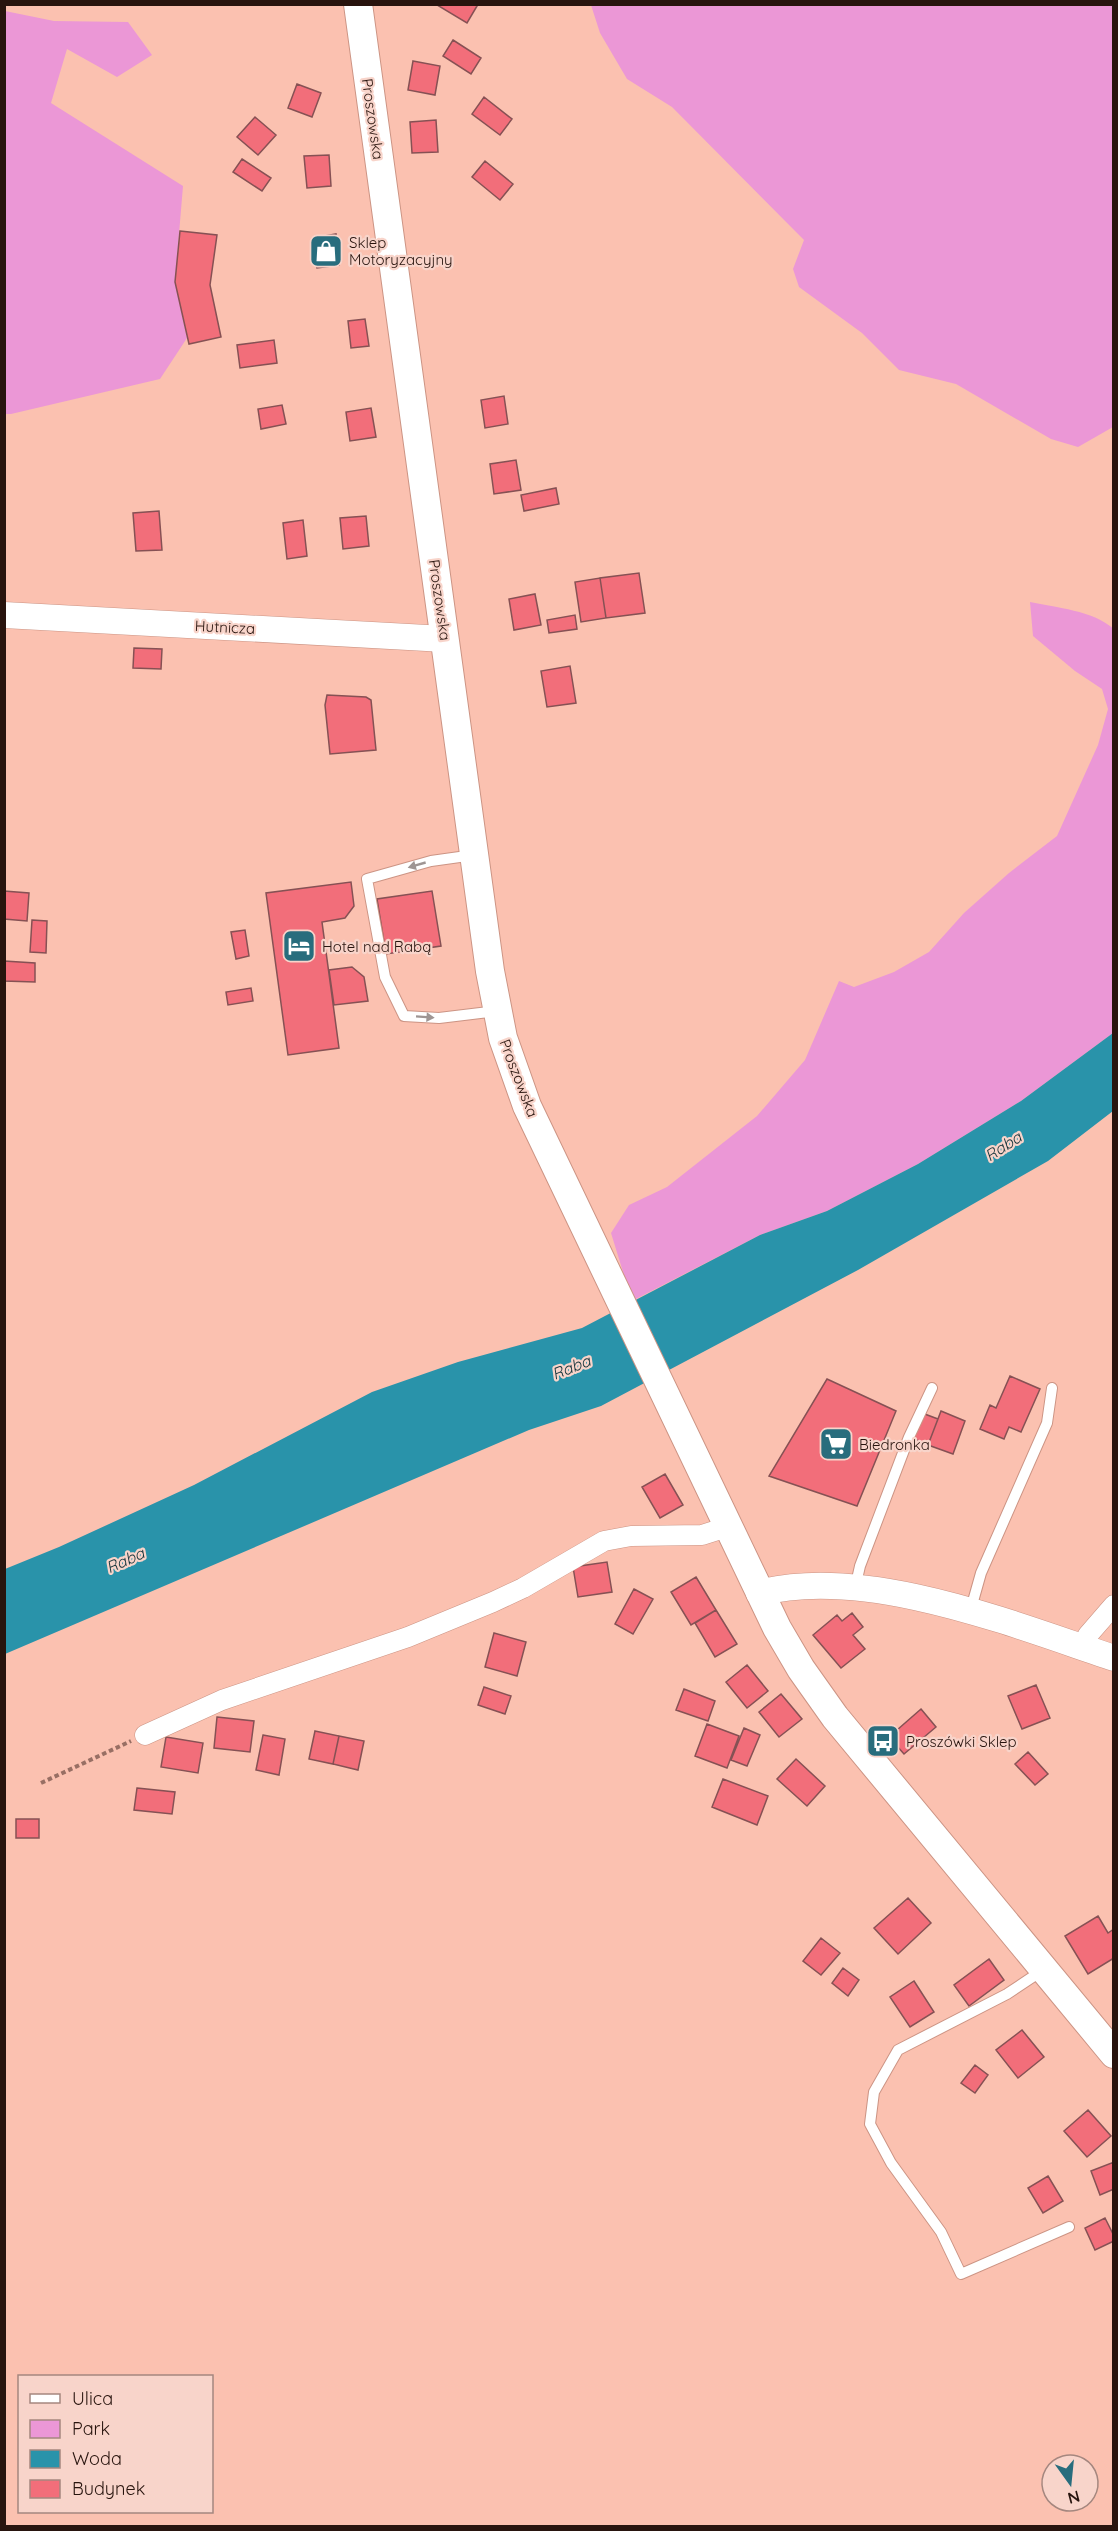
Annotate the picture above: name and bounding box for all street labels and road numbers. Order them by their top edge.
street label: Proszowska [358,77,388,161]
street label: Proszowska [425,558,455,642]
street label: Hutnicza [194,616,256,638]
street label: Proszowska [495,1036,543,1120]

